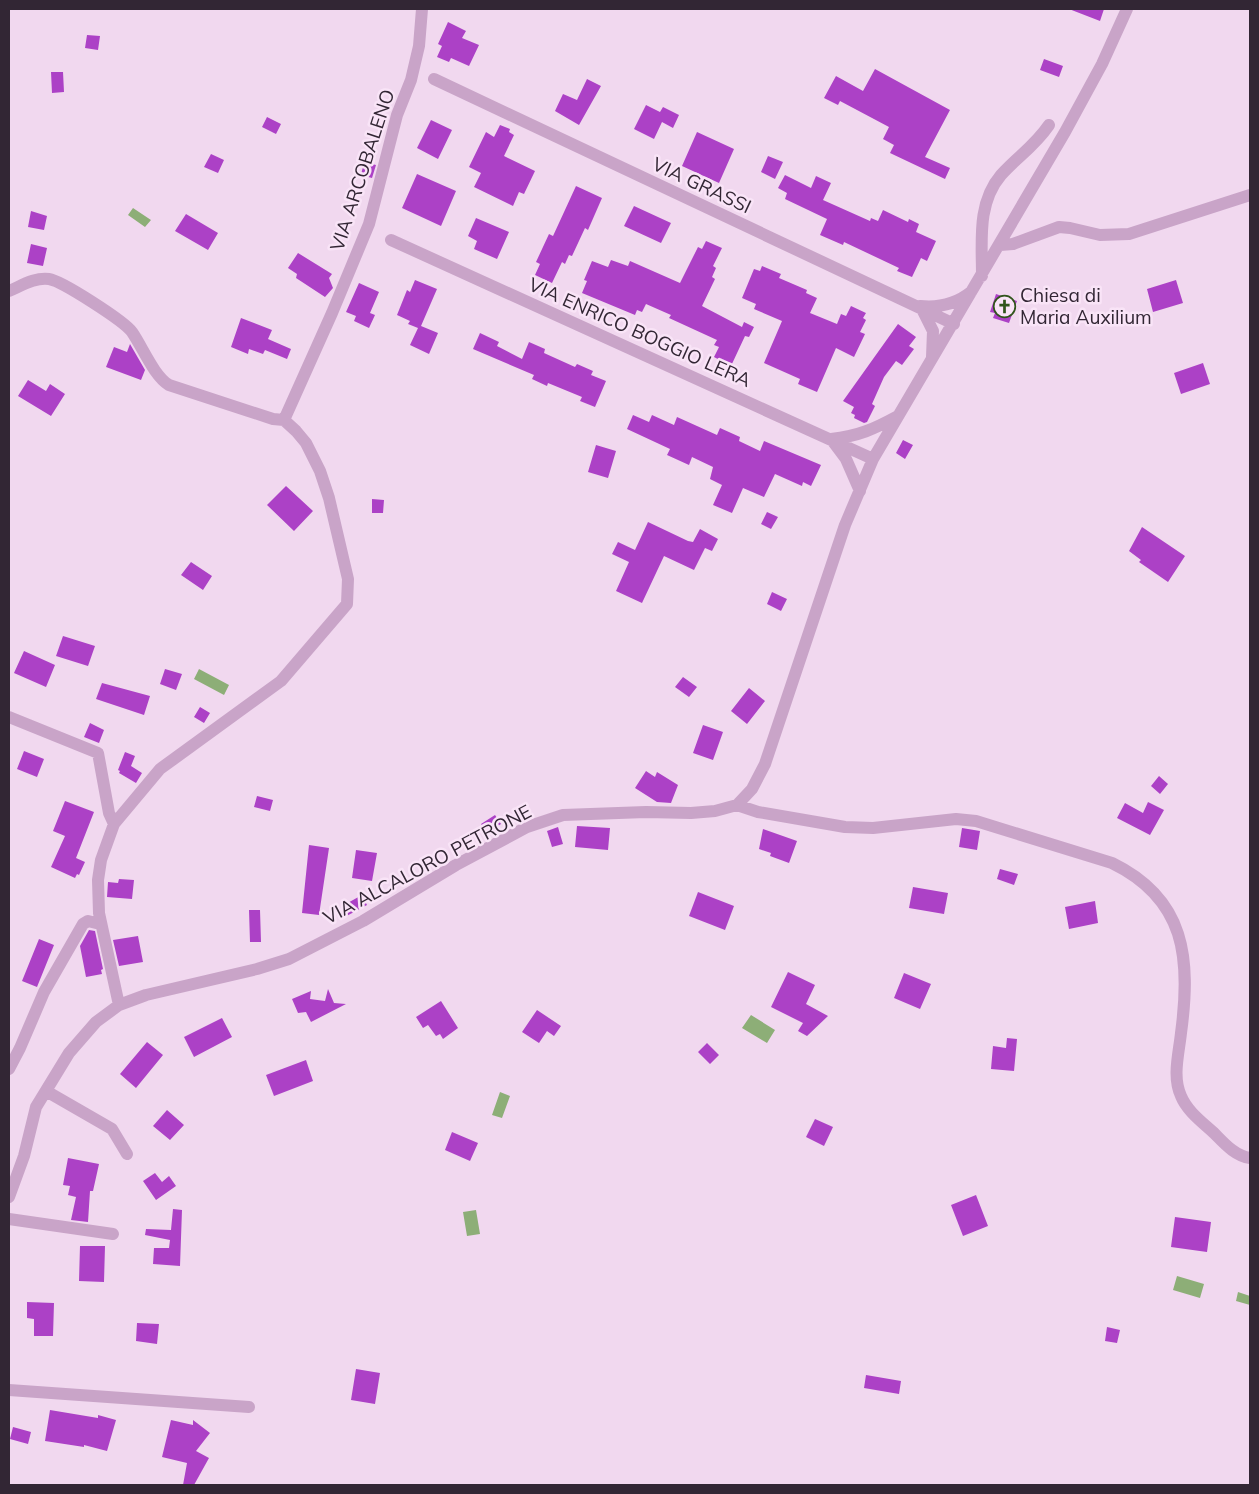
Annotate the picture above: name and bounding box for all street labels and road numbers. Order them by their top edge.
street label: VIA ARCOBALENO [325,86,399,254]
street label: VIA GRASSI [649,152,755,218]
street label: VIA ENRICO BOGGIO LERA [525,272,755,392]
street label: VIA ALCALORO PETRONE [319,799,535,929]

